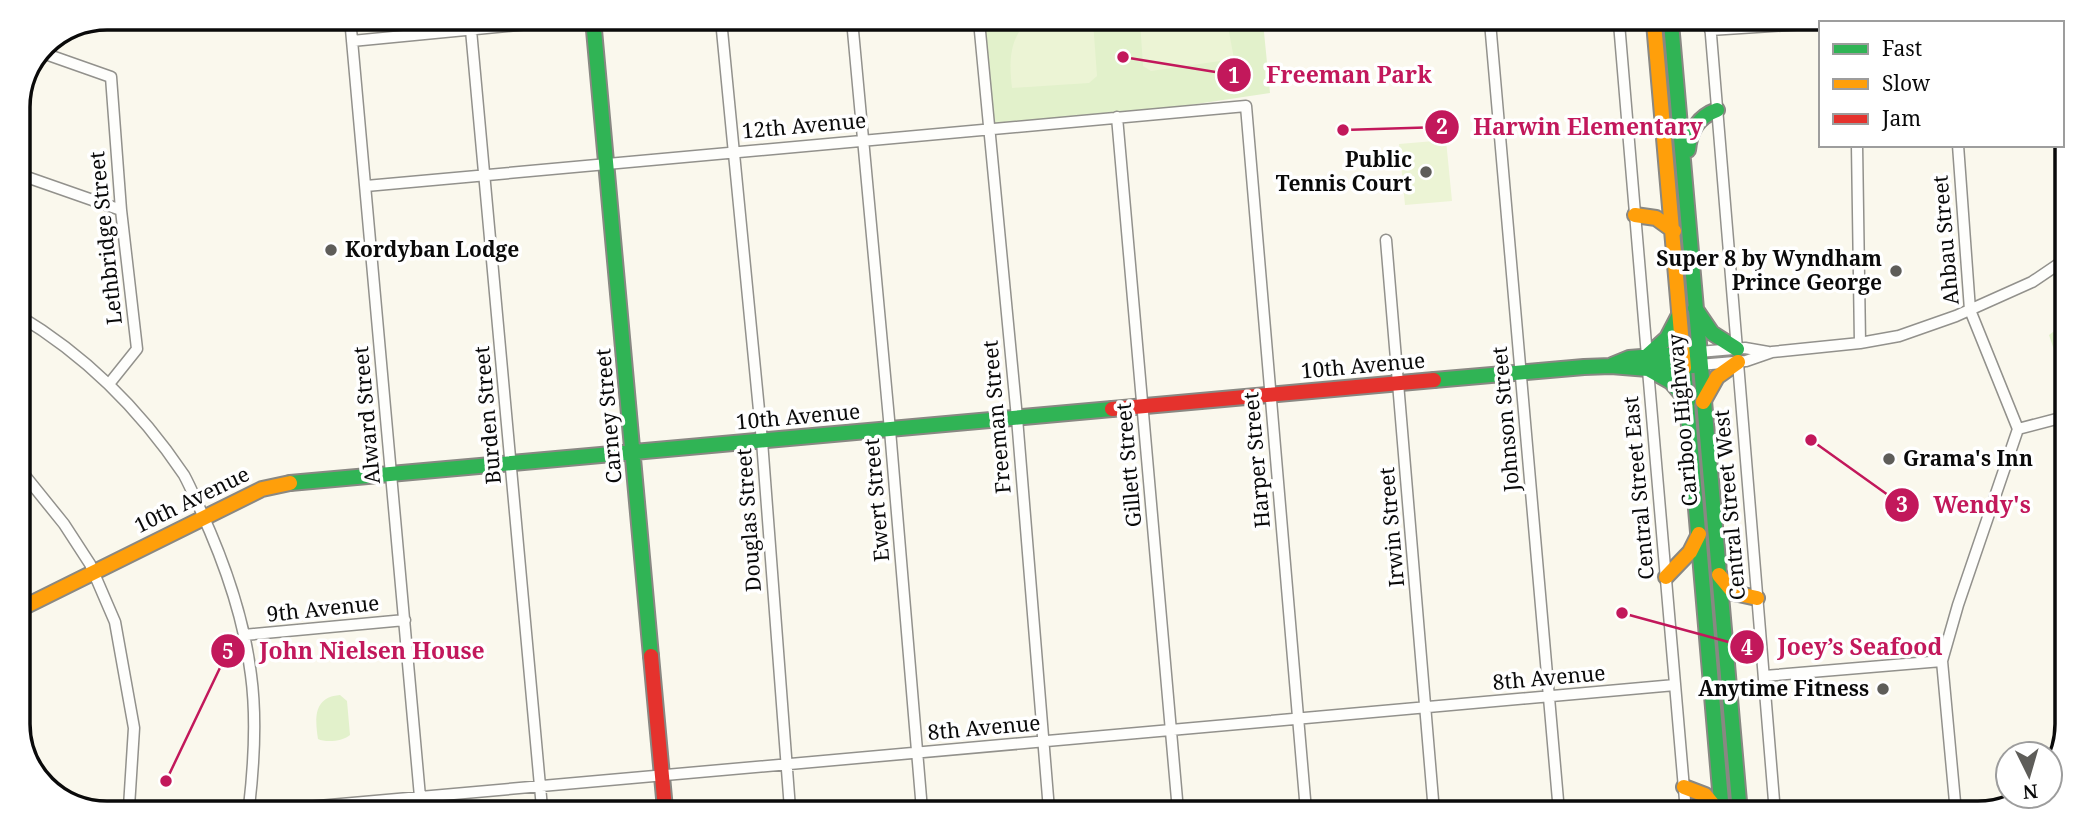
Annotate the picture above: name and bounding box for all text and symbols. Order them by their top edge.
legend [1819,21,2064,147]
text: Fast [1882,34,1922,62]
callout: Freeman Park [1217,53,1446,97]
text: Freeman Park [1266,58,1432,90]
text: 1 [1228,61,1240,89]
text: Slow [1882,69,1931,97]
text: Jam [1881,104,1921,132]
callout: Harwin Elementary [1424,105,1717,149]
street label: 12th Avenue [741,106,867,144]
text: Harwin Elementary [1473,110,1704,142]
text: 2 [1436,112,1448,140]
place label: Public Tennis Court [1276,145,1412,197]
street label: Lethbridge Street [82,150,128,326]
marker: Public Tennis Court [1418,164,1434,180]
street label: Ahbau Street [1925,174,1965,306]
place label: Kordyban Lodge [345,235,519,263]
marker: Kordyban Lodge [323,242,339,258]
place label: Super 8 by Wyndham Prince George [1656,244,1882,296]
marker: Super 8 by Wyndham Prince George [1888,263,1904,279]
street label: Cariboo Highway [1660,332,1704,508]
street label: Freeman Street [975,339,1017,495]
street label: Alward Street [346,345,386,485]
street label: Burden Street [467,345,507,485]
street label: Johnson Street [1485,345,1525,494]
street label: 10th Avenue [1300,346,1426,384]
street label: Carney Street [588,347,628,485]
street label: Harper Street [1236,391,1276,529]
street label: Central Street East [1616,395,1660,581]
street label: 10th Avenue [735,397,861,435]
street label: Gillett Street [1109,402,1147,528]
street label: Central Street West [1707,409,1751,602]
street label: Ewert Street [857,437,895,563]
place label: Grama's Inn [1903,444,2033,472]
street label: Douglas Street [729,447,767,593]
marker: Grama's Inn [1881,451,1897,467]
street label: 10th Avenue [129,459,254,539]
street label: Irwin Street [1372,466,1410,588]
callout: Wendy's [1884,483,2045,527]
text: Wendy's [1933,488,2031,520]
text: 3 [1896,490,1908,518]
street label: 9th Avenue [265,588,381,628]
callout: Joey’s Seafood [1729,625,1957,669]
callout: John Nielsen House [211,629,499,673]
text: Joey’s Seafood [1777,630,1942,662]
text: 4 [1741,633,1753,661]
text: John Nielsen House [258,634,485,666]
text: 5 [222,637,234,665]
street label: 8th Avenue [1491,658,1606,696]
place label: Anytime Fitness [1698,674,1869,702]
marker: Anytime Fitness [1875,681,1891,697]
street label: 8th Avenue [926,708,1041,746]
north arrow [1994,740,2064,810]
text: N [2022,778,2039,806]

